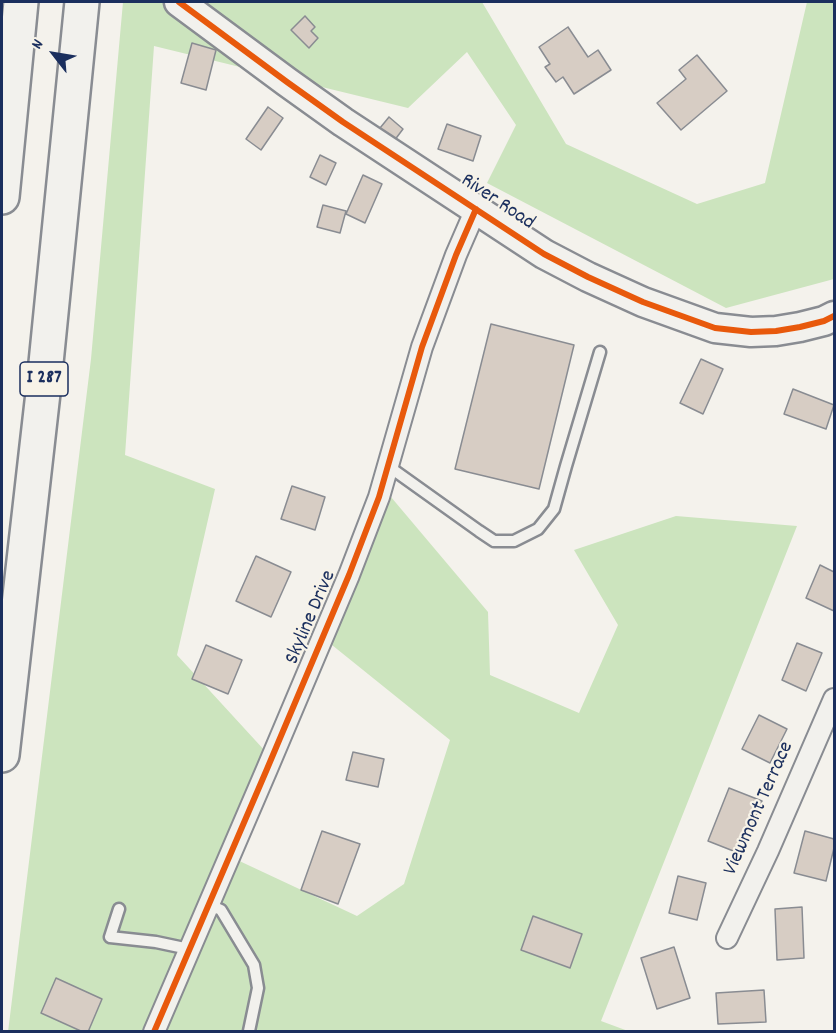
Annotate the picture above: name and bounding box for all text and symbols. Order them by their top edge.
north arrow [24,24,84,84]
text: N [26,35,50,54]
street label: River Road [455,169,539,237]
road number: I 287 [20,362,68,396]
street label: Skyline Drive [281,567,343,669]
street label: Viewmont Terrace [719,738,801,880]

